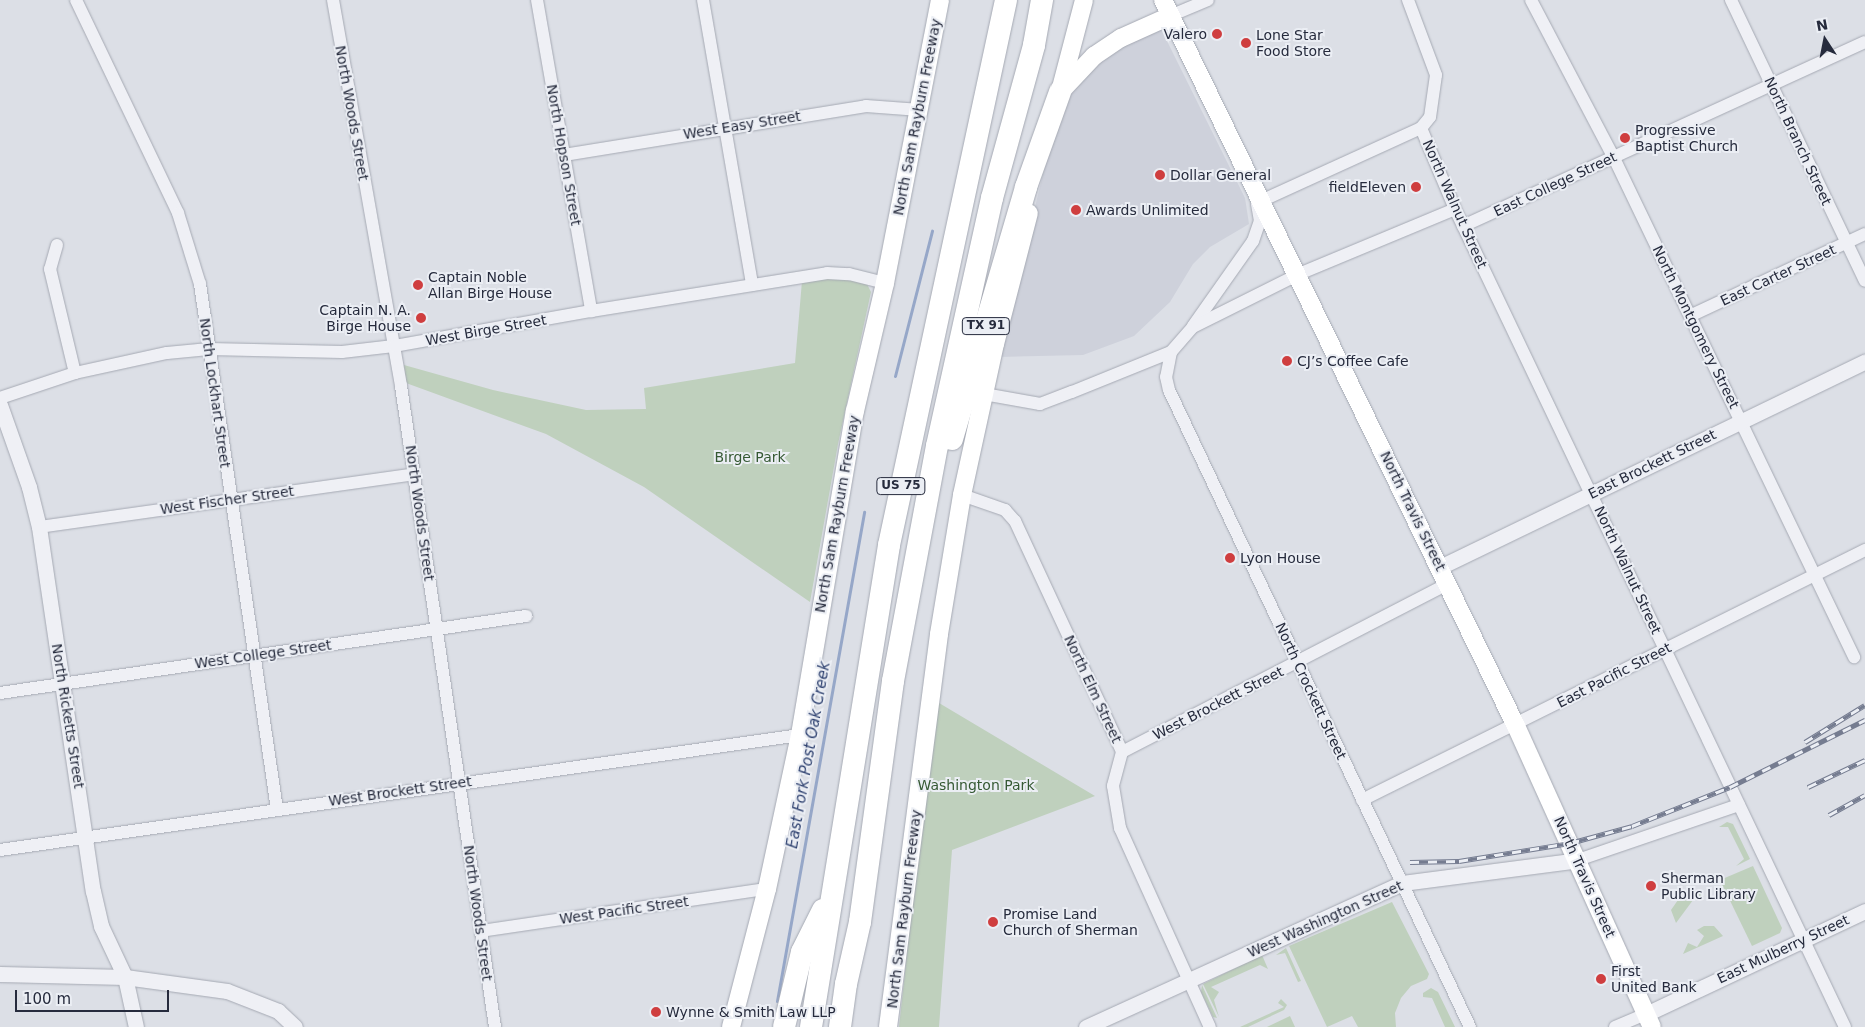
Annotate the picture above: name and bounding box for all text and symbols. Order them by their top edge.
north arrow [1800,15,1850,65]
text: N [1815,16,1829,34]
street label: North Sam Rayburn Freeway [890,17,944,217]
place label: Valero [1163,26,1207,42]
place label: Lone Star Food Store [1256,27,1331,59]
marker: Valero [1211,28,1223,40]
marker: Lone Star Food Store [1240,37,1252,49]
street label: North Woods Street [332,44,372,182]
street label: North Branch Street [1761,74,1835,208]
street label: North Hopson Street [543,83,585,227]
street label: West Easy Street [682,107,802,143]
place label: Progressive Baptist Church [1635,122,1738,154]
marker: Progressive Baptist Church [1619,132,1631,144]
street label: North Walnut Street [1419,137,1491,271]
street label: East College Street [1491,148,1619,220]
place label: Dollar General [1170,167,1271,183]
marker: Dollar General [1154,169,1166,181]
place label: fieldEleven [1329,179,1406,195]
marker: fieldEleven [1410,181,1422,193]
place label: Awards Unlimited [1086,202,1209,218]
marker: Awards Unlimited [1070,204,1082,216]
street label: East Carter Street [1718,241,1838,309]
street label: North Montgomery Street [1649,243,1743,411]
place label: Captain Noble Allan Birge House [428,269,552,302]
marker: Captain Noble Allan Birge House [412,279,424,291]
place label: Captain N. A. Birge House [319,302,411,334]
street label: West Birge Street [424,311,548,349]
marker: Captain N. A. Birge House [415,312,427,324]
road number: TX 91 [961,316,1011,336]
street label: North Lockhart Street [196,317,234,469]
place label: CJ’s Coffee Cafe [1297,353,1409,369]
marker: CJ’s Coffee Cafe [1281,355,1293,367]
street label: North Sam Rayburn Freeway [811,414,863,614]
street label: East Brockett Street [1585,426,1719,502]
street label: North Woods Street [402,444,438,582]
street label: North Travis Street [1377,448,1449,574]
park label: Birge Park [714,449,786,465]
road number: US 75 [876,476,926,496]
street label: West Fischer Street [159,482,295,518]
street label: North Walnut Street [1591,503,1665,637]
place label: Lyon House [1240,550,1321,566]
marker: Lyon House [1224,552,1236,564]
street label: North Crockett Street [1272,620,1350,762]
street label: North Elm Street [1061,632,1125,746]
street label: West College Street [193,636,333,672]
street label: East Pacific Street [1554,639,1674,711]
street label: North Ricketts Street [48,642,88,790]
water label: East Fork Post Oak Creek [784,660,834,850]
street label: West Brockett Street [1150,663,1286,743]
street label: West Brockett Street [327,773,473,809]
park label: Washington Park [918,777,1034,793]
street label: North Sam Rayburn Freeway [883,809,925,1009]
street label: North Travis Street [1551,814,1619,940]
street label: North Woods Street [460,844,496,982]
place label: Sherman Public Library [1661,870,1756,902]
street label: West Washington Street [1245,877,1405,961]
marker: Sherman Public Library [1645,880,1657,892]
street label: West Pacific Street [558,893,690,927]
place label: Promise Land Church of Sherman [1003,906,1138,939]
street label: East Mulberry Street [1714,911,1852,987]
marker: Promise Land Church of Sherman [987,916,999,928]
place label: First United Bank [1611,963,1697,996]
marker: First United Bank [1595,973,1607,985]
scale bar [18,980,171,1012]
text: 100 m [23,990,71,1008]
place label: Wynne & Smith Law LLP [666,1004,836,1020]
marker: Wynne & Smith Law LLP [650,1006,662,1018]

